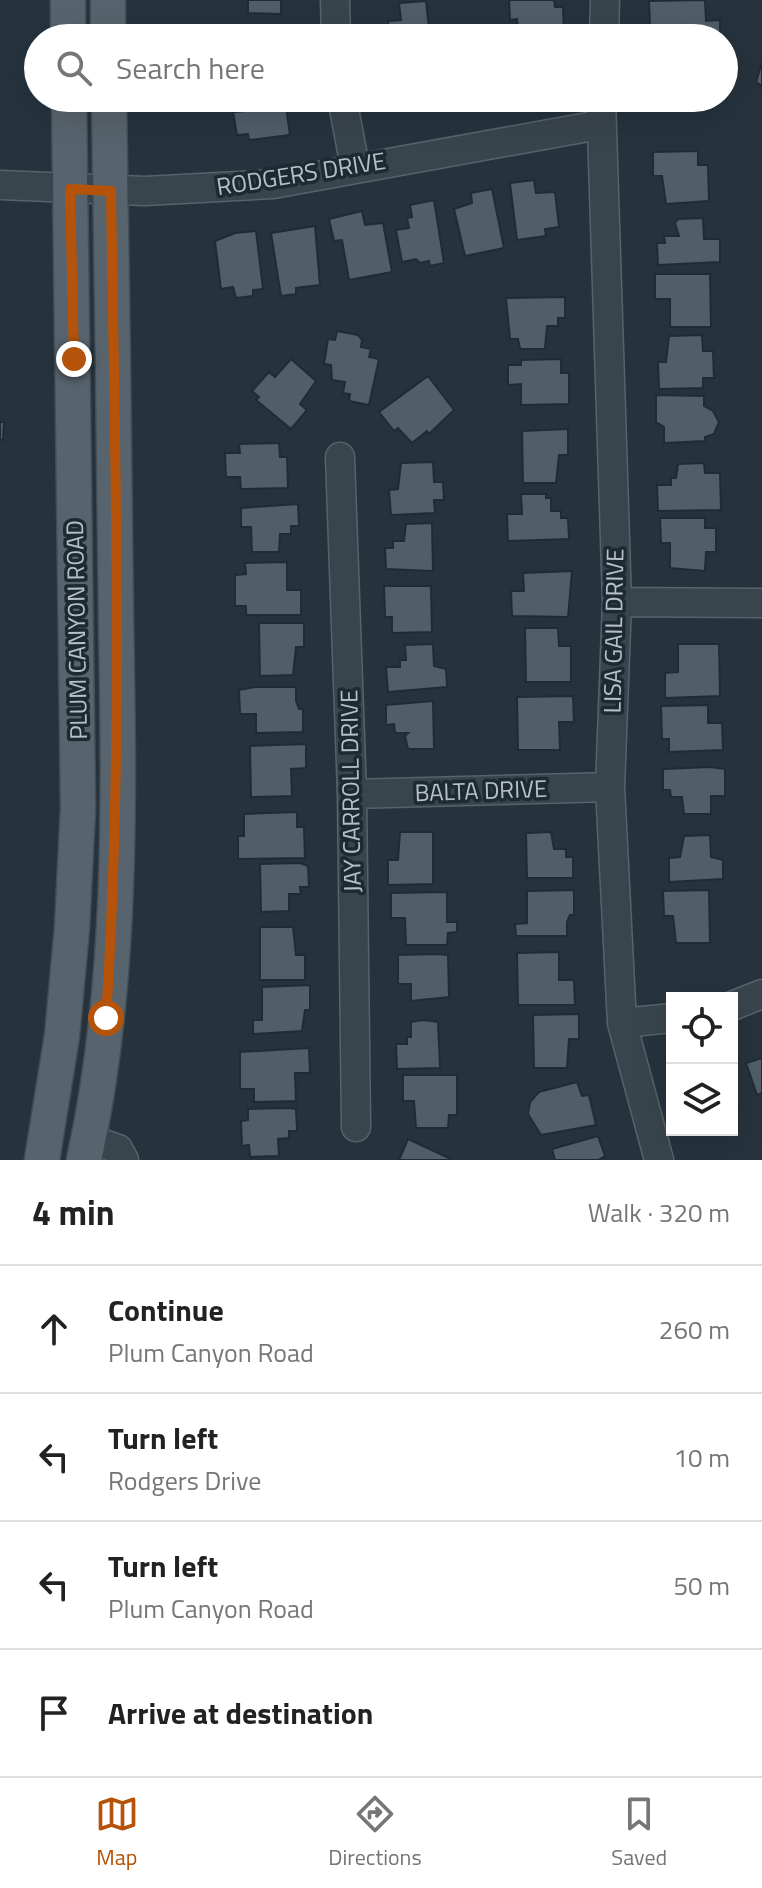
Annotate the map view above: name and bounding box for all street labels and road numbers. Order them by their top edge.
street label: RODGERS DRIVE [214,142,388,204]
street label: PLUM CANYON ROAD [56,520,96,740]
street label: LISA GAIL DRIVE [594,548,632,714]
street label: JAY CARROLL DRIVE [330,689,370,893]
street label: BALTA DRIVE [414,770,548,810]

